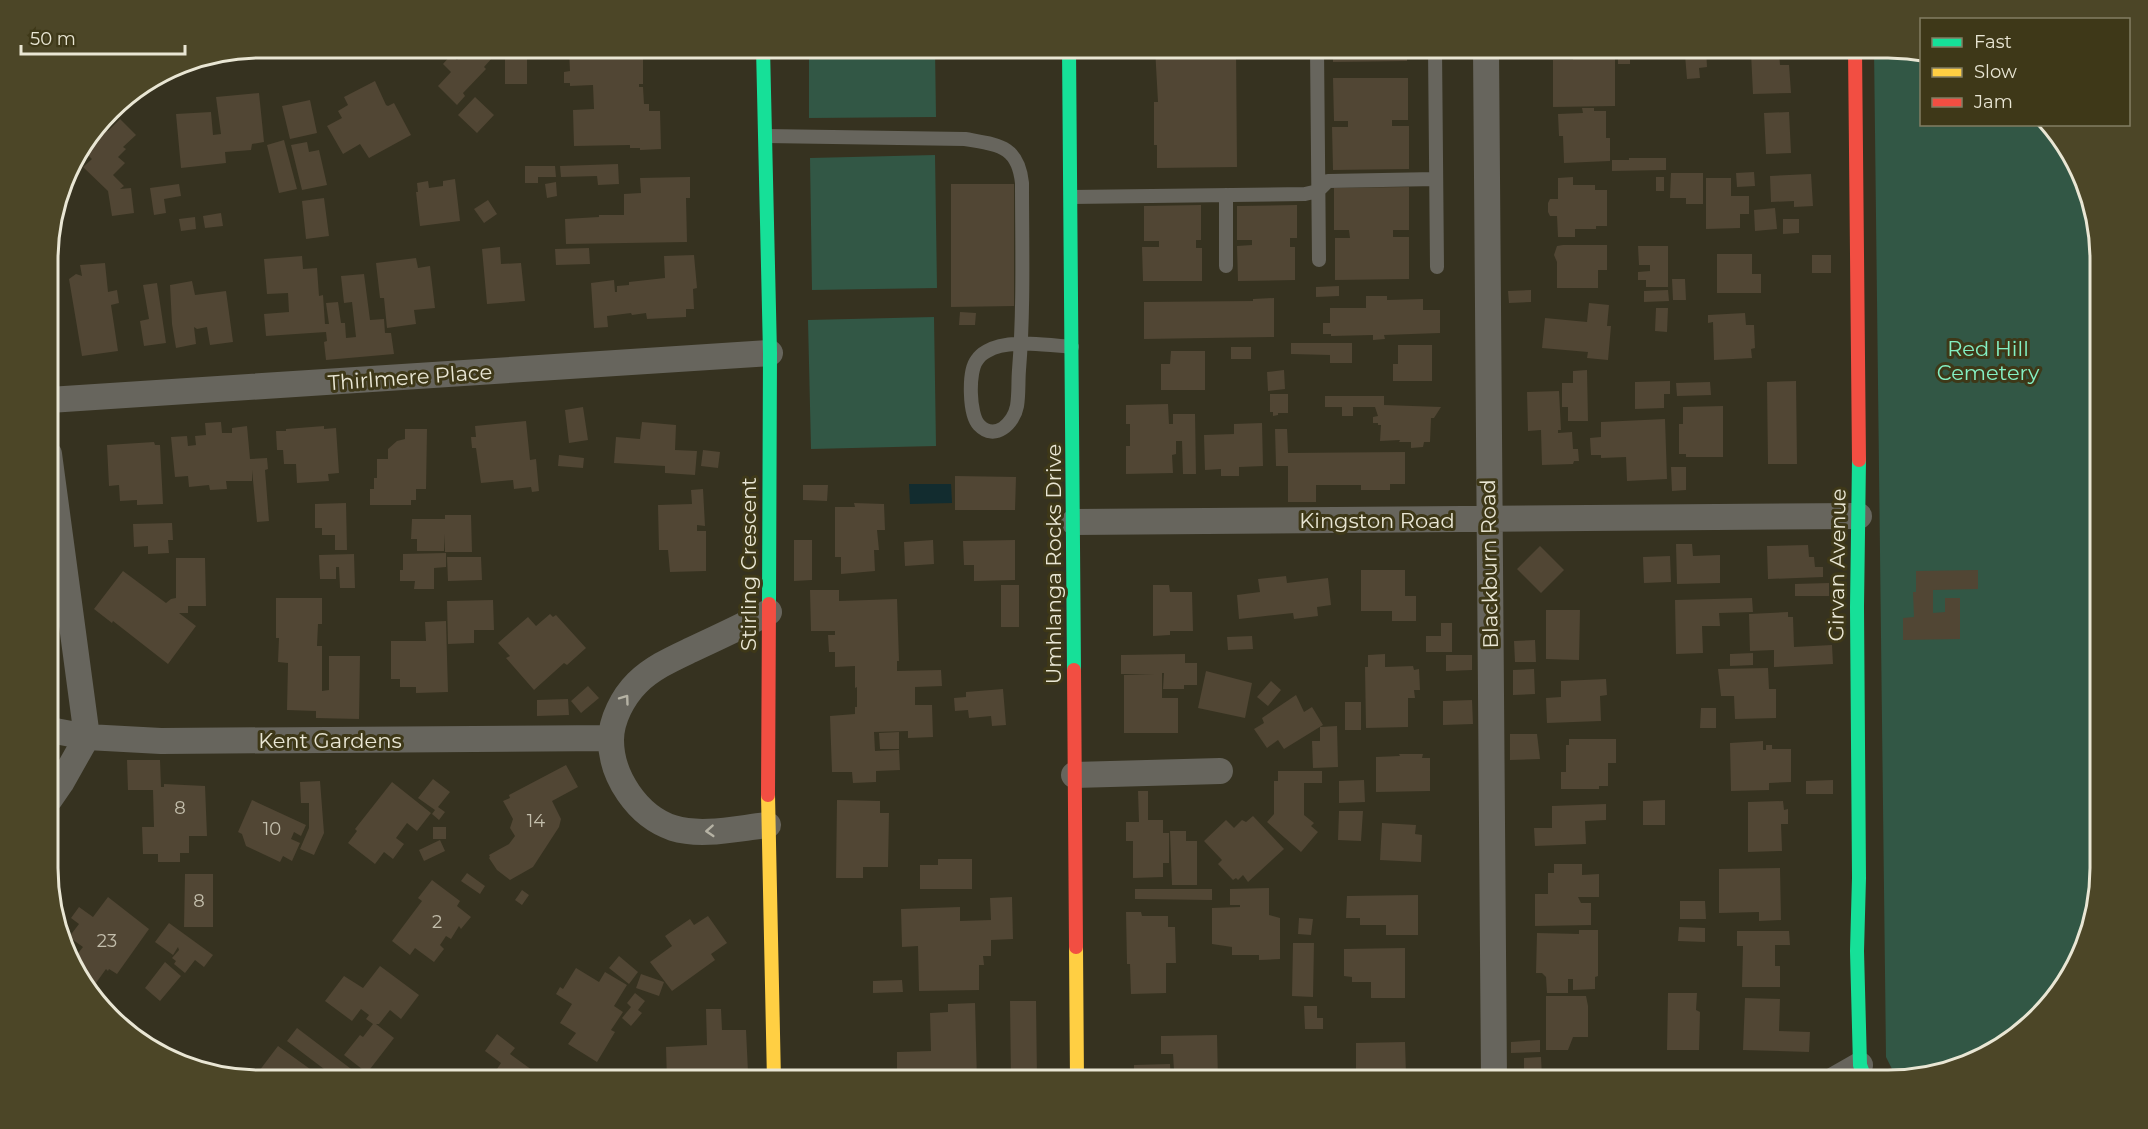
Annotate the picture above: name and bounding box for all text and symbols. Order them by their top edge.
scale bar [21,18,184,56]
legend [1920,18,2130,126]
text: 50 m [30,28,76,50]
text: Fast [1974,31,2012,53]
text: Slow [1974,61,2017,83]
text: Jam [1973,91,2013,113]
park label: Red Hill Cemetery [1937,336,2040,385]
street label: Thirlmere Place [327,359,493,395]
street label: Umhlanga Rocks Drive [1041,444,1066,684]
street label: Stirling Crescent [736,477,761,651]
street label: Blackburn Road [1475,479,1503,649]
street label: Girvan Avenue [1823,488,1851,642]
street label: Kingston Road [1299,508,1455,533]
one-way arrow [618,694,629,705]
street label: Kent Gardens [258,728,402,753]
house number: 8 [174,797,186,819]
house number: 14 [527,810,545,832]
house number: 10 [263,818,281,840]
one-way arrow [705,824,714,837]
house number: 8 [193,890,205,912]
house number: 2 [432,911,442,933]
house number: 23 [97,930,117,952]

